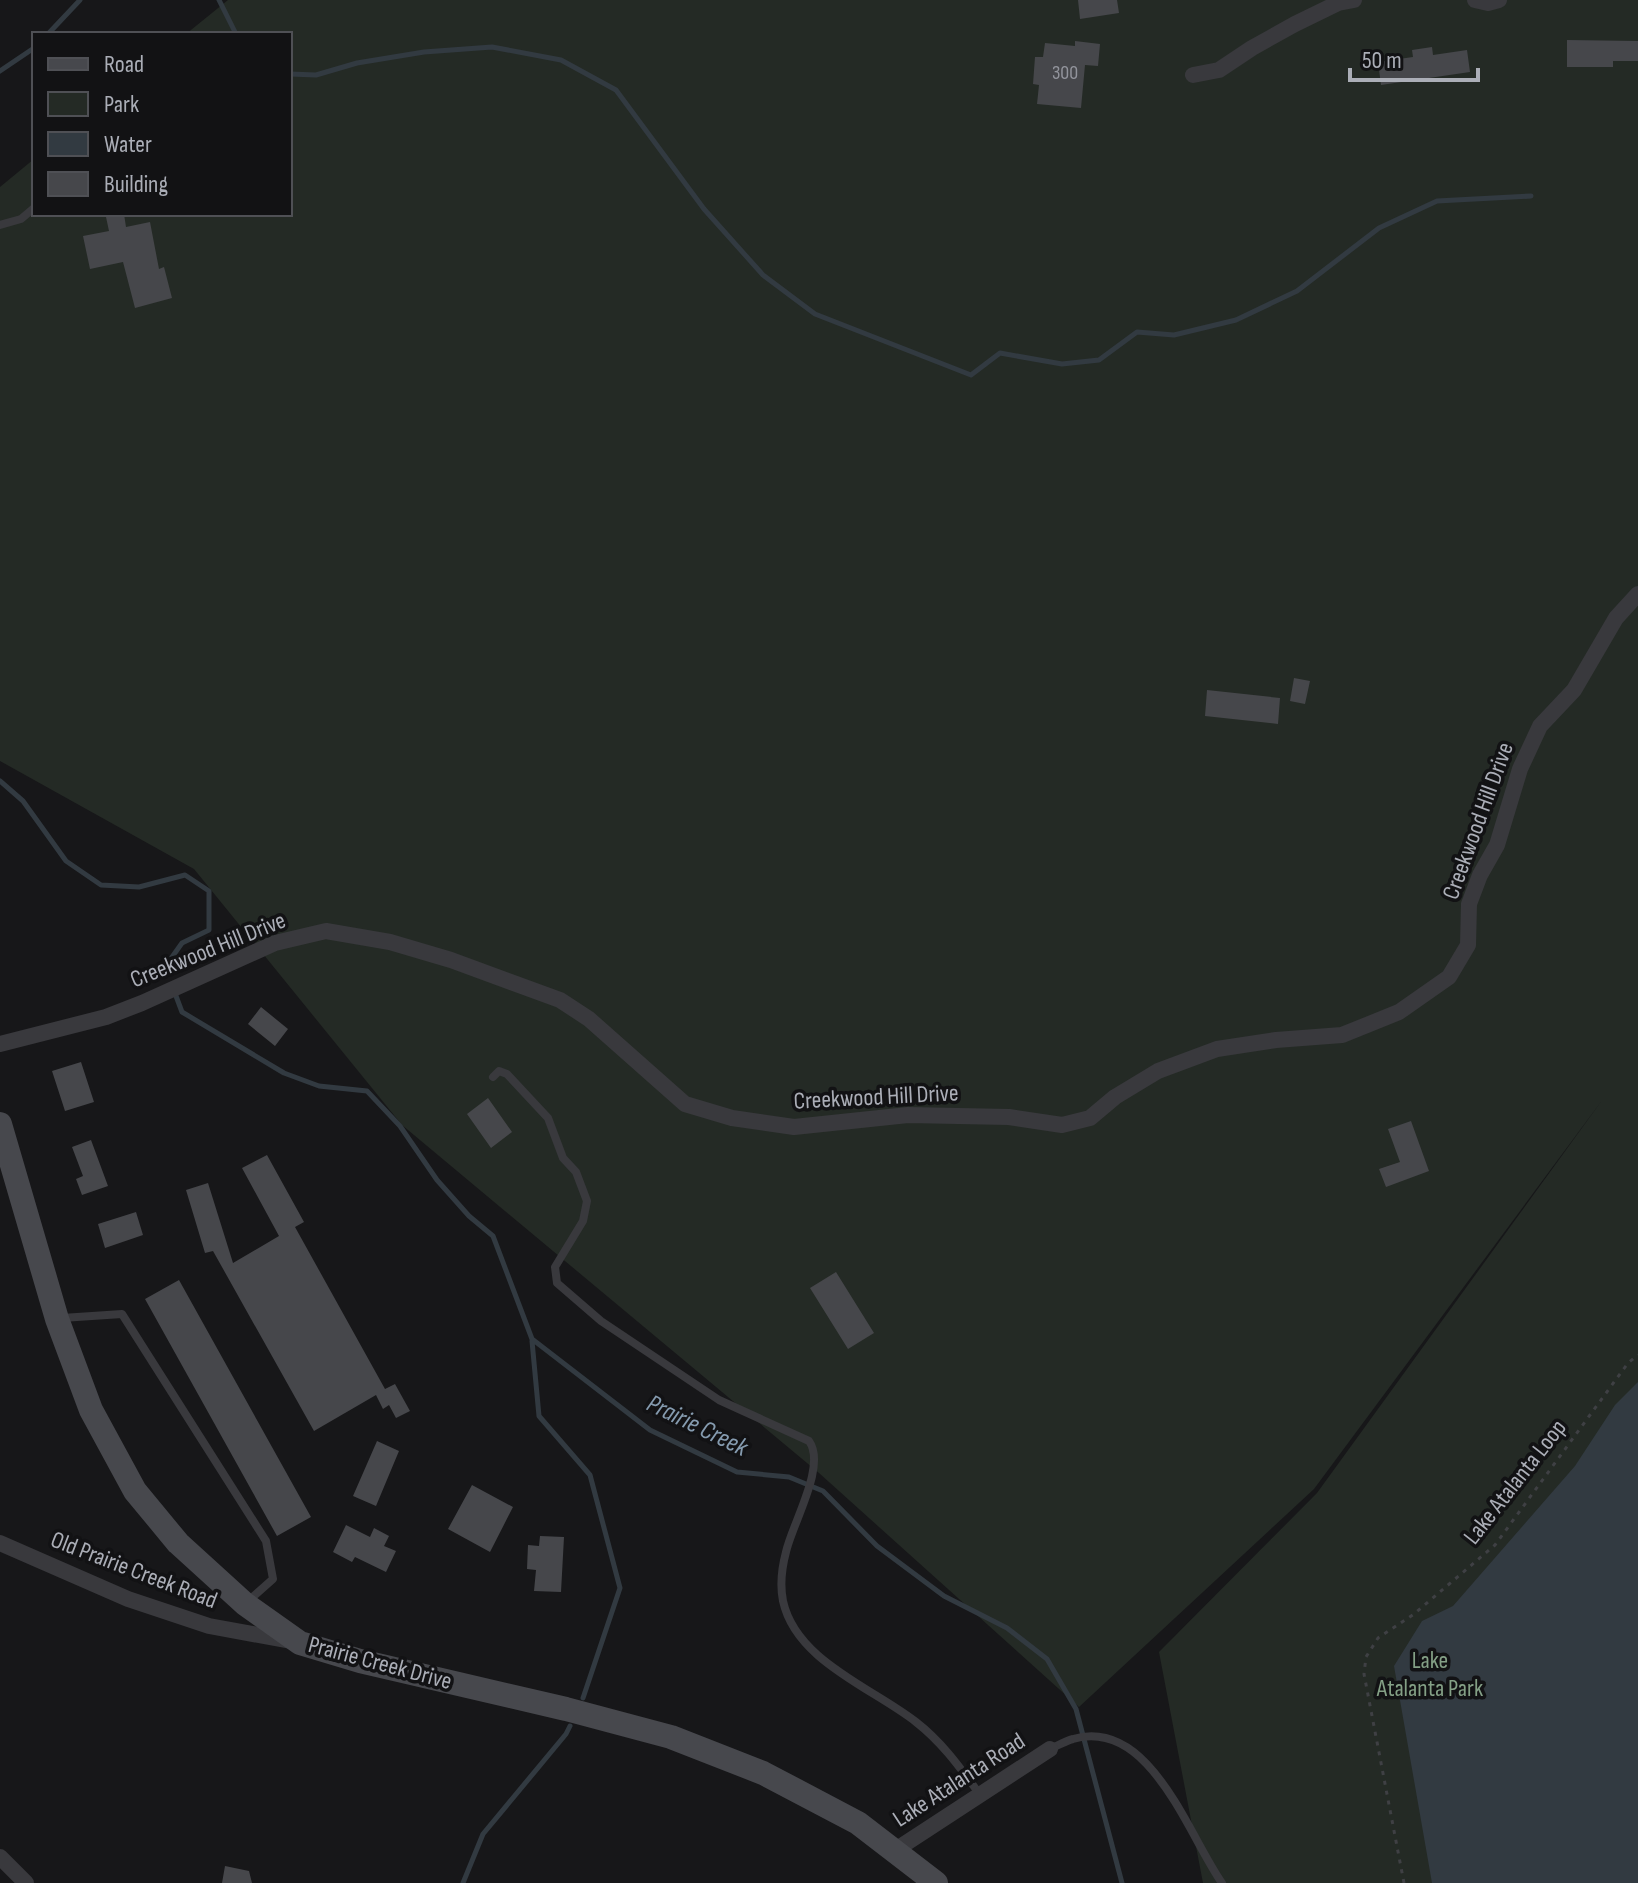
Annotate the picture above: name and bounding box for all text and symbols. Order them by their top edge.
legend [32,32,292,216]
scale bar [1350,32,1478,82]
text: 50 m [1362,46,1402,75]
text: Road [104,50,144,79]
house number: 300 [1052,61,1078,85]
text: Park [104,90,139,119]
text: Water [104,130,152,159]
text: Building [104,170,168,199]
street label: Creekwood Hill Drive [1436,739,1520,903]
street label: Creekwood Hill Drive [126,906,290,994]
street label: Creekwood Hill Drive [793,1078,959,1116]
water label: Prairie Creek [642,1388,754,1464]
street label: Lake Atalanta Loop [1457,1414,1573,1550]
street label: Old Prairie Creek Road [47,1525,221,1615]
street label: Prairie Creek Drive [305,1630,455,1696]
park label: Lake Atalanta Park [1376,1646,1483,1703]
street label: Lake Atalanta Road [888,1727,1030,1833]

